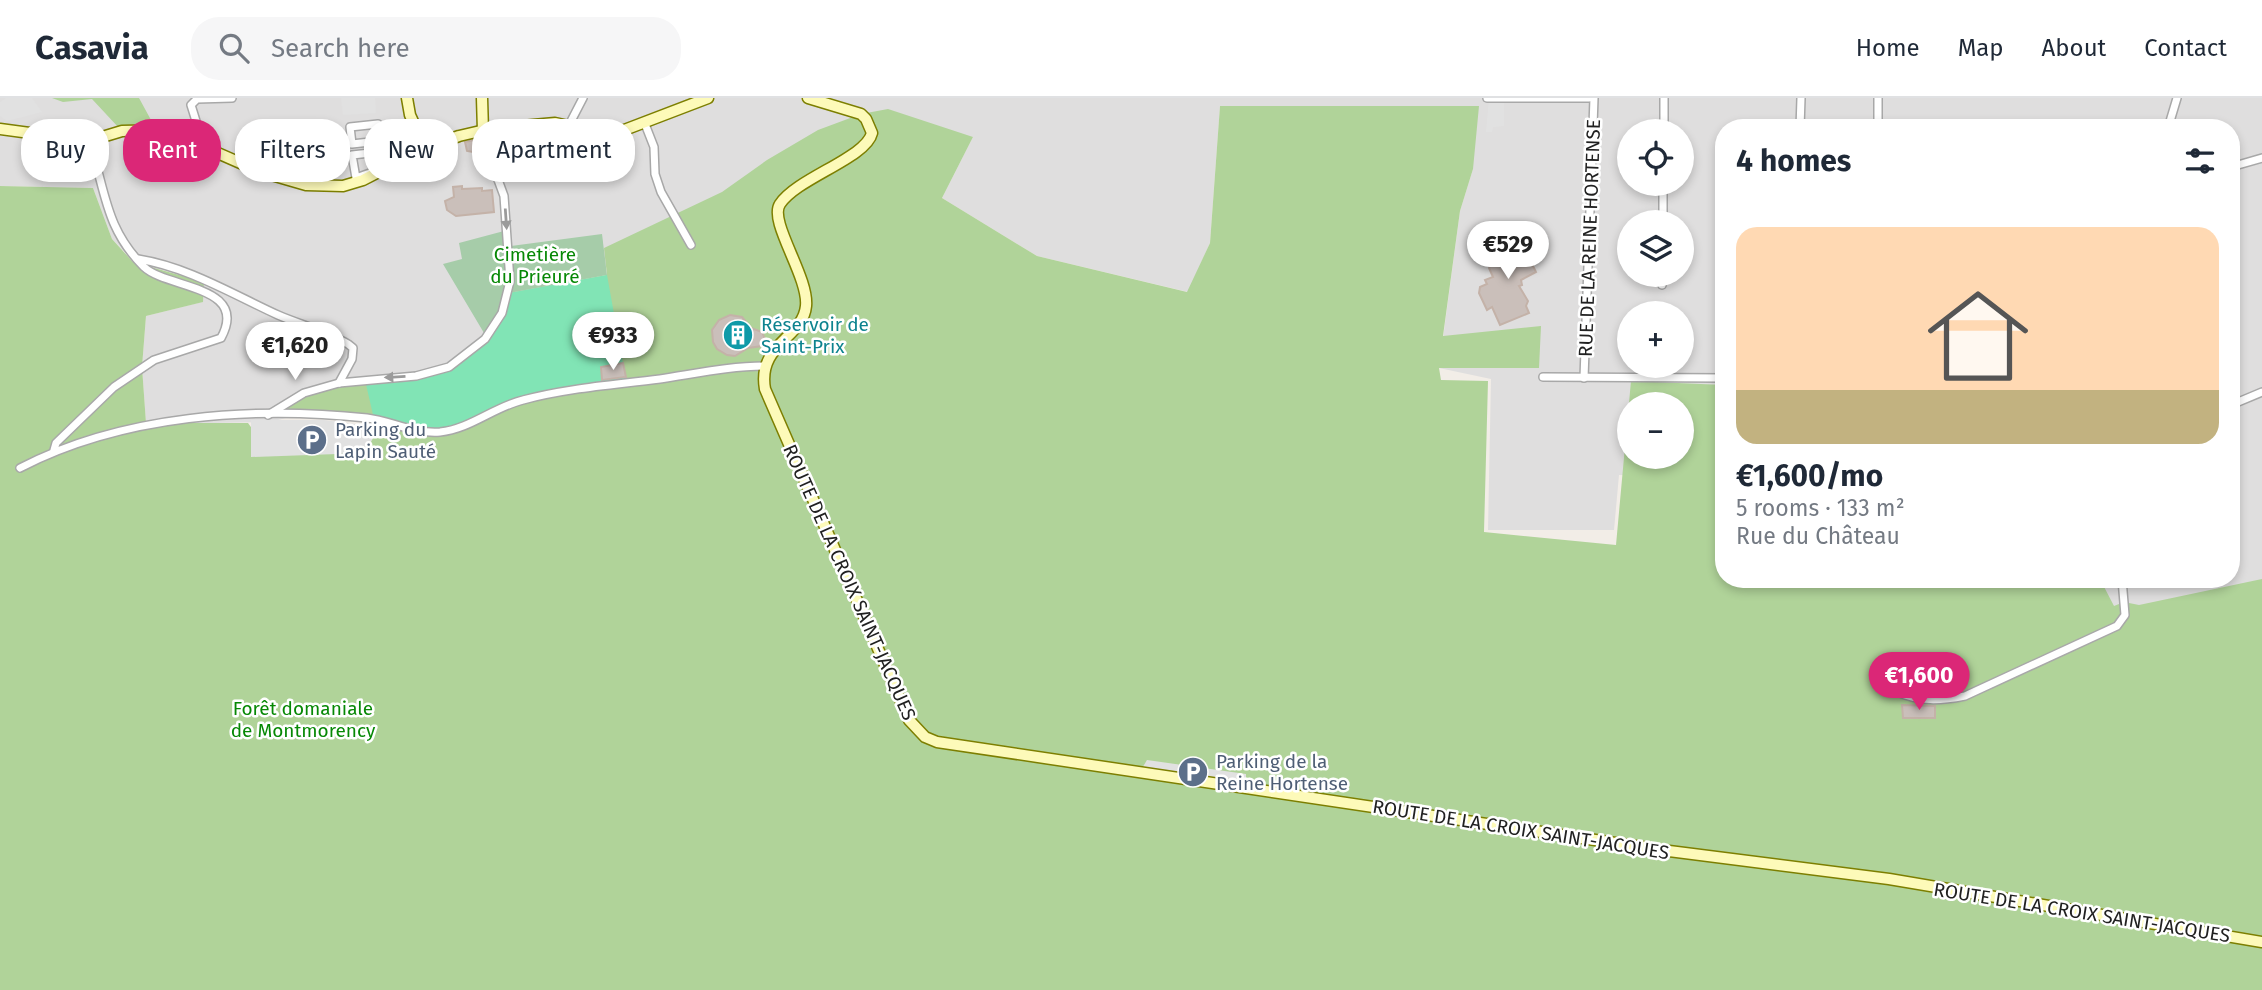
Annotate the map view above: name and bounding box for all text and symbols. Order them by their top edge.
search box [191,17,681,80]
text: Casavia [35,28,149,68]
icon: search [215,29,253,67]
text: Search here [271,33,410,64]
text: Home [1856,34,1920,62]
text: Map [1958,34,2004,62]
text: About [2042,34,2106,62]
text: Contact [2144,34,2227,62]
chip: Buy [21,119,109,182]
chip: Rent [123,119,221,182]
chip: Filters [235,119,350,182]
chip: New [364,119,458,182]
chip: Apartment [472,119,635,182]
street label: RUE DE LA REINE HORTENSE [1574,119,1605,357]
map controls [1617,119,1694,469]
button: locate [1617,119,1694,196]
icon: filters [2181,142,2219,180]
text: 4 homes [1736,143,1851,179]
one-way arrow [501,208,512,230]
button: layers [1617,210,1694,287]
pin: €529 [1467,222,1549,281]
text: €529 [1483,230,1533,258]
park label: Cimetière du Prieuré [490,243,580,288]
icon: home [1915,273,2041,399]
button: + [1617,301,1694,378]
pin: €933 [572,313,654,372]
place label: Réservoir de Saint-Prix [761,313,869,358]
building icon: Réservoir de Saint-Prix [721,318,755,352]
text: €933 [588,321,638,349]
pin: €1,620 [238,322,352,382]
text: €1,620 [262,331,328,359]
one-way arrow [384,372,406,383]
button: − [1617,392,1694,469]
place label: Parking du Lapin Sauté [335,418,436,463]
parking icon: Parking du Lapin Sauté [295,423,329,457]
street label: ROUTE DE LA CROIX SAINT-JACQUES [778,441,921,724]
text: €1,600/mo [1736,458,1883,494]
text: 5 rooms · 133 m² [1736,494,1905,522]
text: Rue du Château [1736,522,1900,550]
pin: €1,600 [1862,652,1976,712]
text: €1,600 [1885,661,1953,689]
park label: Forêt domaniale de Montmorency [231,697,376,742]
place label: Parking de la Reine Hortense [1216,750,1348,795]
parking icon: Parking de la Reine Hortense [1176,755,1210,789]
street label: ROUTE DE LA CROIX SAINT-JACQUES [1371,795,1671,864]
street label: ROUTE DE LA CROIX SAINT-JACQUES [1932,878,2232,947]

